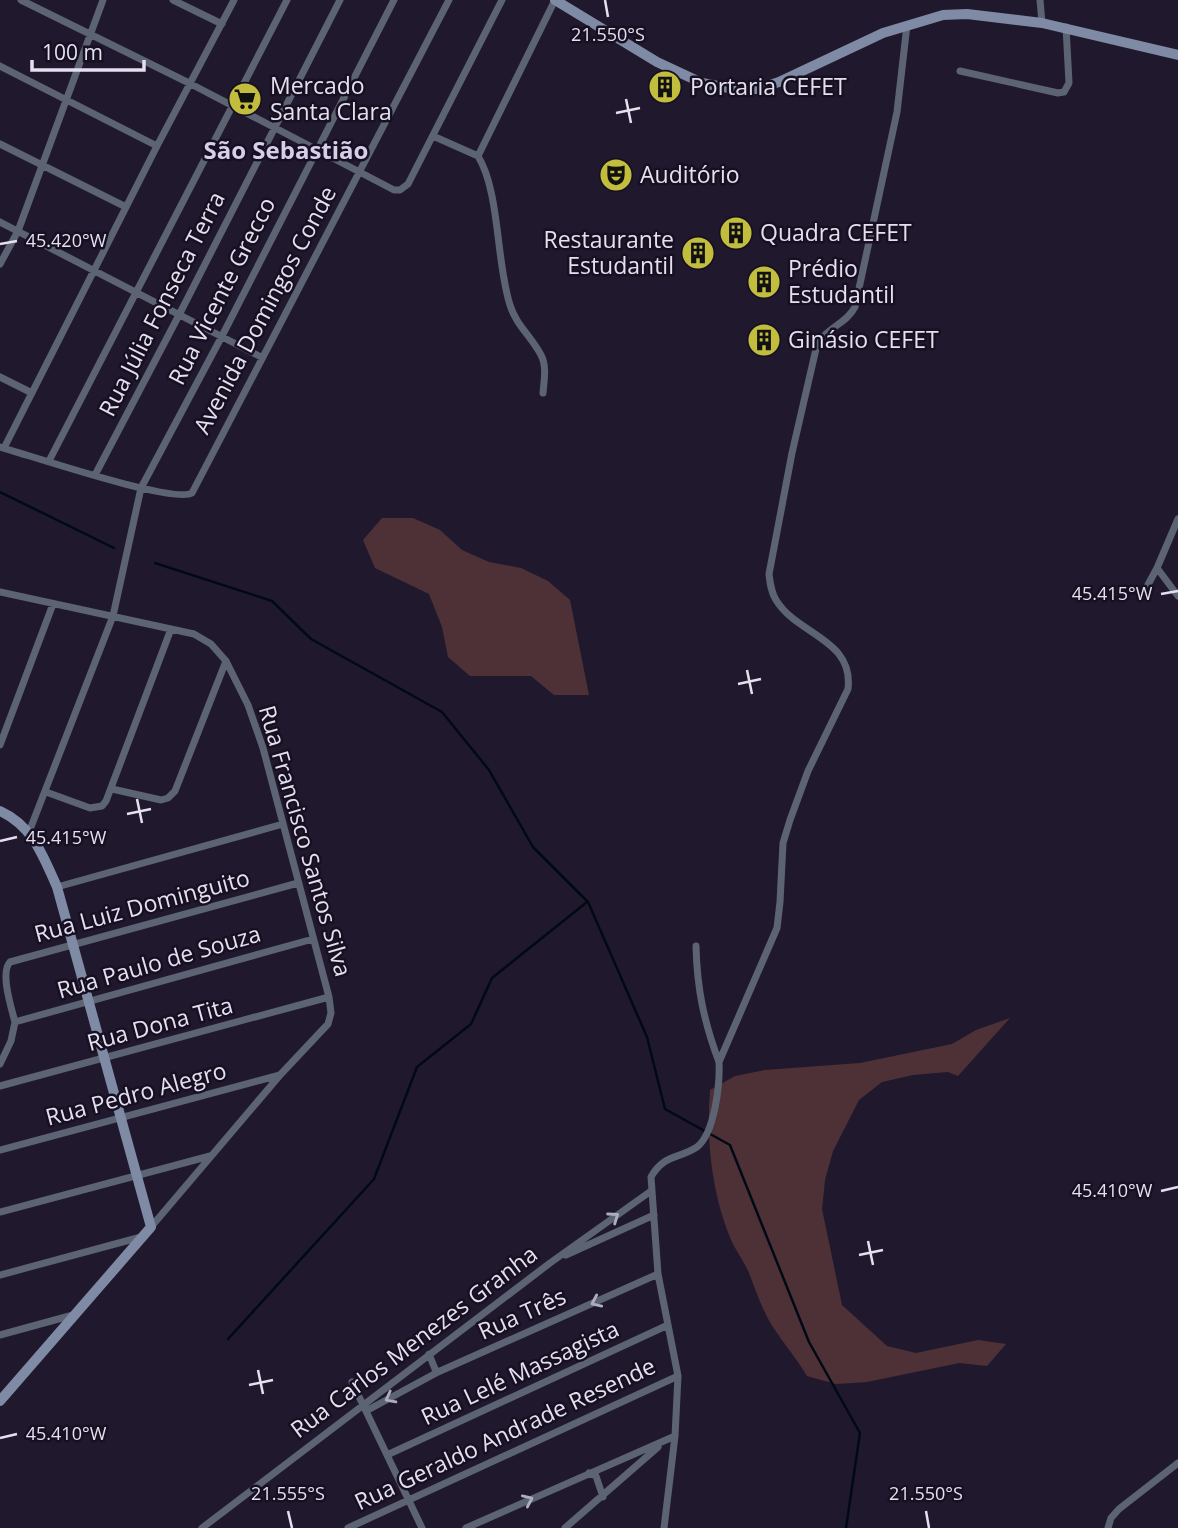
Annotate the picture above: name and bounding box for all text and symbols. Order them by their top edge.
text: 21.550°S [571,22,645,46]
scale bar [32,28,144,72]
text: 100 m [42,38,103,66]
building icon: Portaria CEFET [646,68,684,106]
place label: Mercado Santa Clara [270,69,392,127]
place label: Portaria CEFET [690,70,847,102]
supermarket icon: Mercado Santa Clara [226,80,264,118]
district label: São Sebastião [204,133,368,166]
theatre icon: Auditório [597,156,635,194]
place label: Auditório [640,158,740,190]
street label: Avenida Domingos Conde [185,180,343,439]
street label: Rua Júlia Fonseca Terra [90,186,232,421]
street label: Rua Vicente Grecco [160,191,282,390]
building icon: Quadra CEFET [717,214,755,252]
place label: Quadra CEFET [760,216,912,248]
place label: Restaurante Estudantil [543,223,674,281]
text: 45.420°W [26,228,107,252]
building icon: Restaurante Estudantil [679,234,717,272]
place label: Prédio Estudantil [788,252,895,310]
building icon: Prédio Estudantil [745,263,783,301]
building icon: Ginásio CEFET [745,321,783,359]
place label: Ginásio CEFET [788,323,939,355]
text: 45.415°W [1072,581,1153,605]
street label: Rua Francisco Santos Silva [252,701,360,980]
text: 45.415°W [26,825,107,849]
street label: Rua Luiz Dominguito [30,861,253,949]
street label: Rua Paulo de Souza [53,917,264,1005]
street label: Rua Dona Tita [83,988,236,1058]
street label: Rua Pedro Alegro [42,1053,230,1133]
text: 45.410°W [1072,1178,1153,1202]
one-way arrow [606,1213,619,1225]
street label: Rua Carlos Menezes Granha [283,1238,543,1445]
street label: Rua Três [473,1280,571,1347]
one-way arrow [591,1294,603,1308]
street label: Rua Lelé Massagista [415,1312,624,1432]
street label: Rua Geraldo Andrade Resende [349,1349,660,1517]
one-way arrow [385,1390,398,1403]
text: 45.410°W [26,1421,107,1445]
text: 21.555°S [251,1481,325,1505]
text: 21.550°S [889,1481,963,1505]
one-way arrow [521,1494,533,1508]

